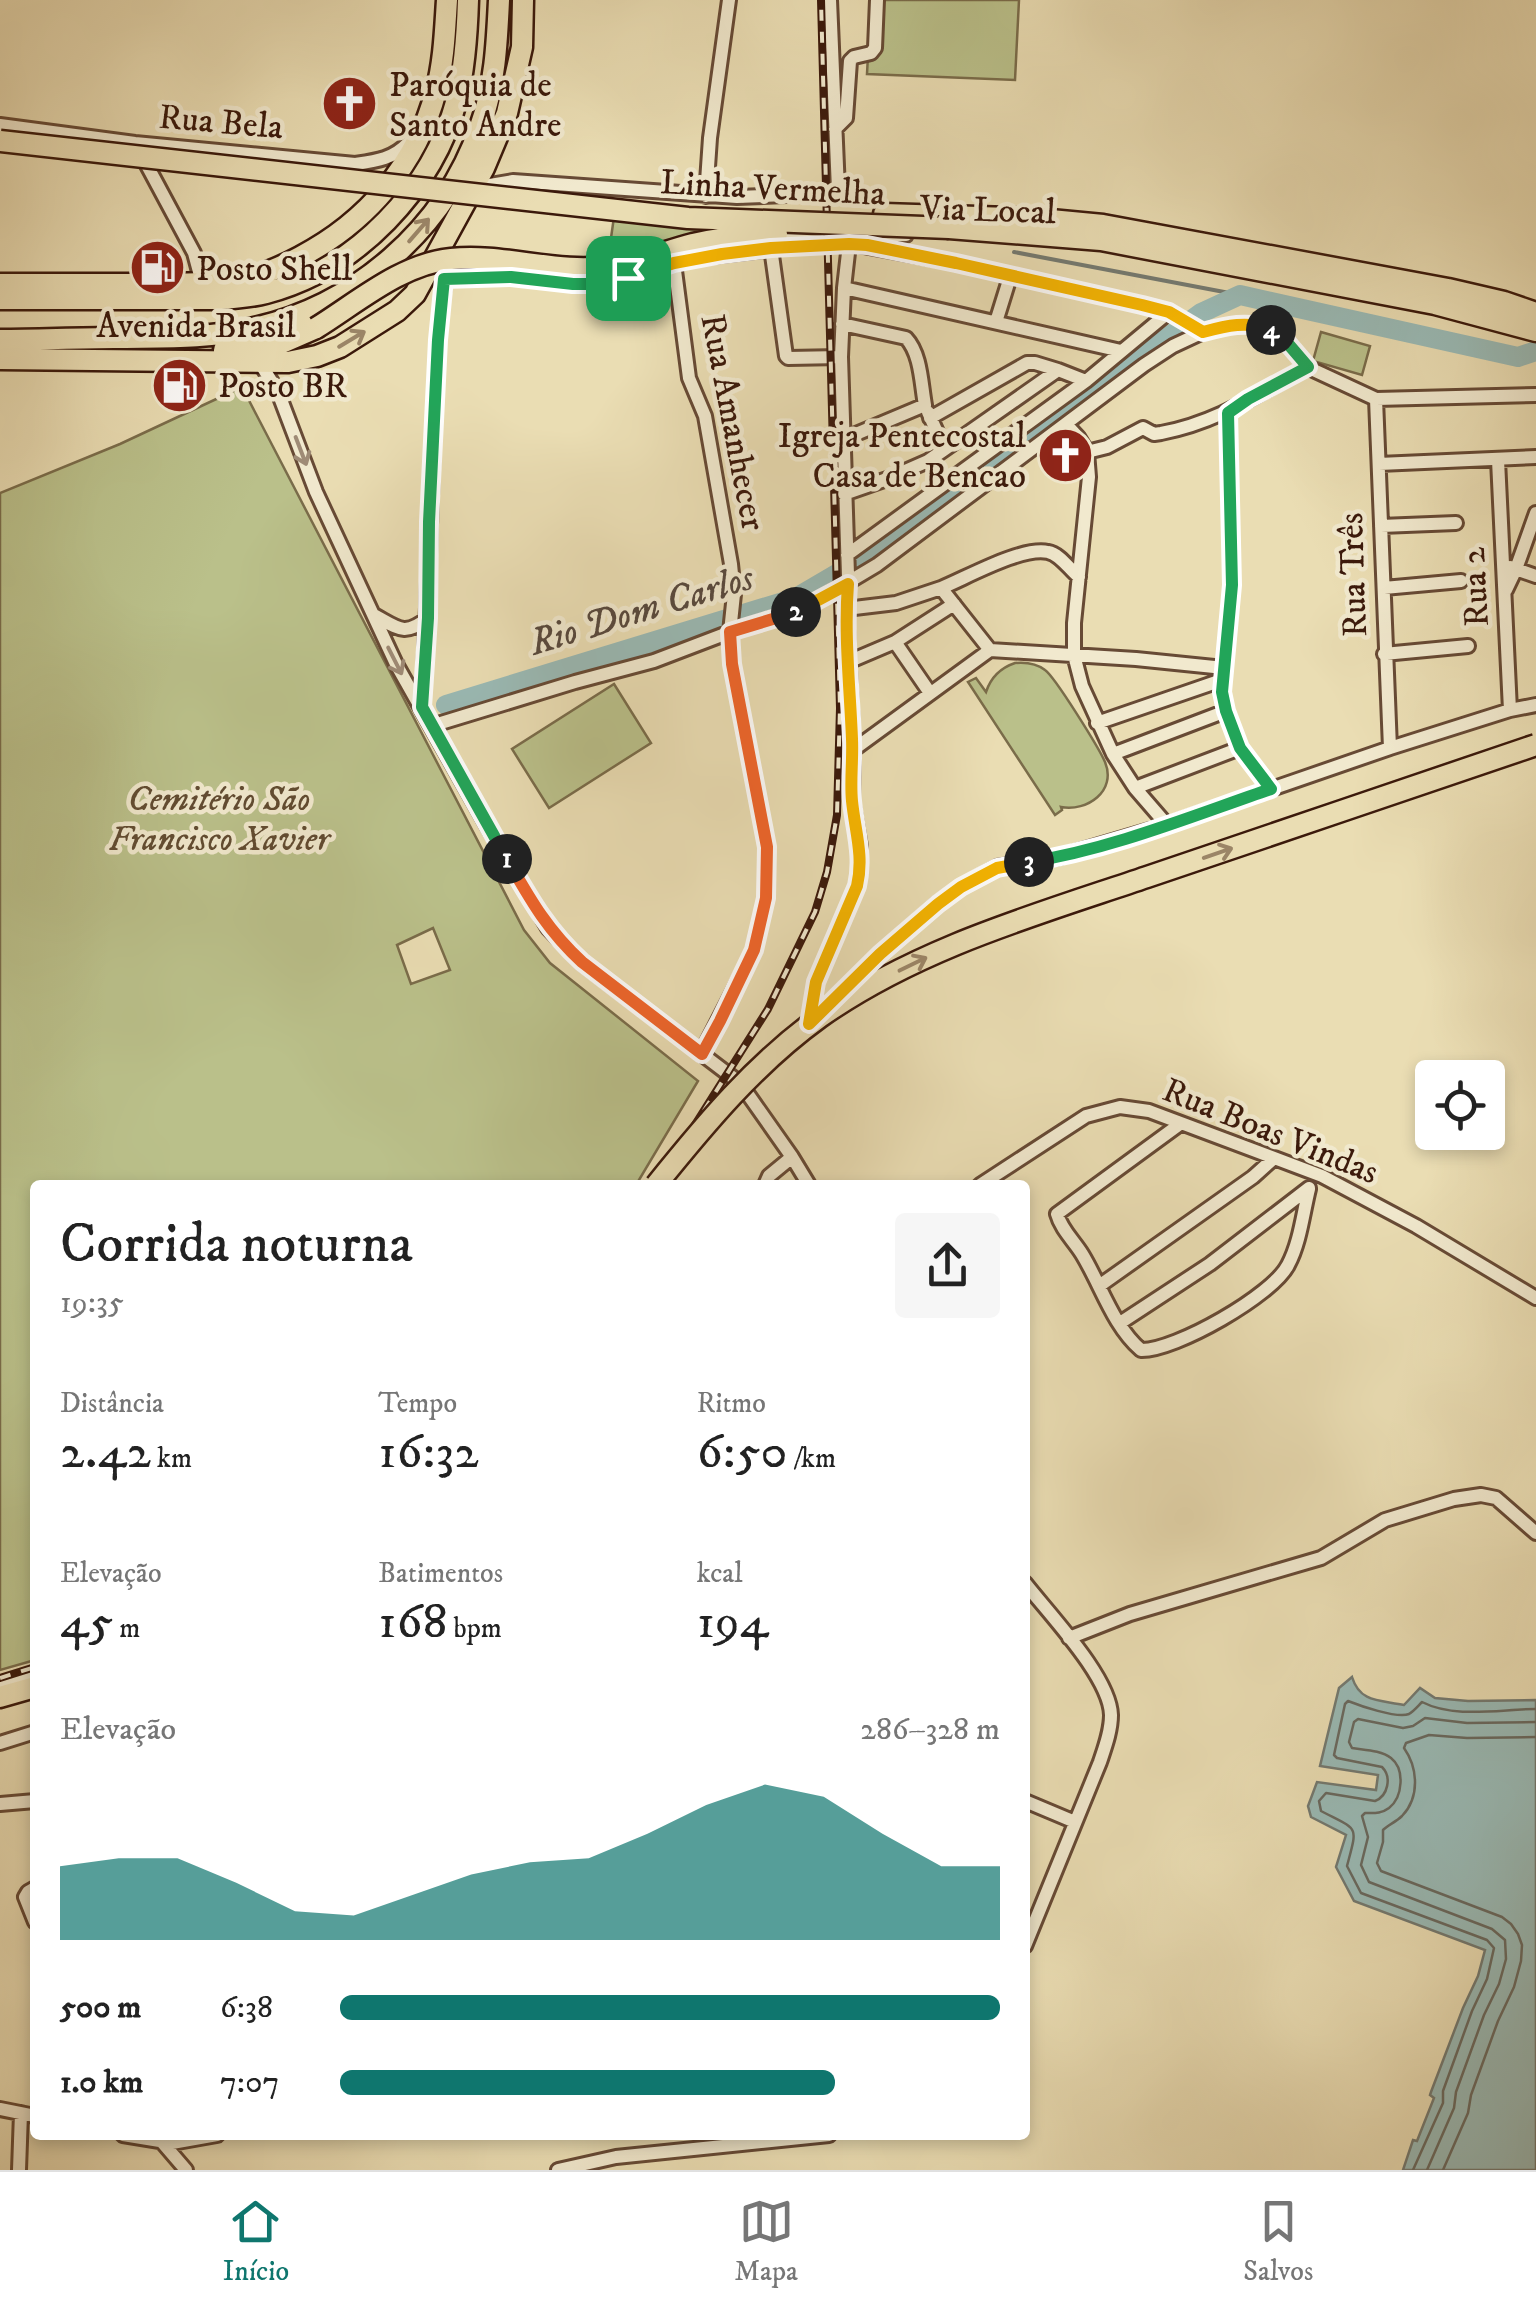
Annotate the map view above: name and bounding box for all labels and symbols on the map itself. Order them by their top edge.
place label: Paróquia de Santo Andre [389,64,562,148]
church icon: Paróquia de Santo Andre [320,74,380,134]
street label: Rua Bela [157,96,285,150]
street label: Linha Vermelha [659,161,887,217]
street label: Via Local [918,187,1057,235]
one-way arrow [407,218,430,243]
pin [586,236,671,321]
fuel station icon: Posto Shell [127,238,187,298]
place label: Posto Shell [196,248,353,292]
street label: Avenida Brasil [96,305,296,349]
pin: 4 [1246,305,1296,355]
street label: Rua Amanhecer [689,310,775,534]
one-way arrow [337,329,366,349]
fuel station icon: Posto BR [149,355,209,415]
place label: Posto BR [218,365,347,409]
place label: Igreja Pentecostal Casa de Bencao [778,415,1026,499]
church icon: Igreja Pentecostal Casa de Bencao [1035,425,1095,485]
one-way arrow [293,435,311,465]
street label: Rua Três [1330,512,1378,638]
street label: Rua 2 [1452,546,1500,628]
water label: Rio Dom Carlos [523,554,761,668]
pin: 2 [771,587,821,637]
one-way arrow [386,646,405,675]
park label: Cemitério São Francisco Xavier [109,778,332,862]
pin: 1 [482,834,532,884]
pin: 3 [1004,837,1054,887]
one-way arrow [1202,843,1233,861]
one-way arrow [897,953,927,972]
street label: Rua Boas Vindas [1156,1069,1385,1195]

